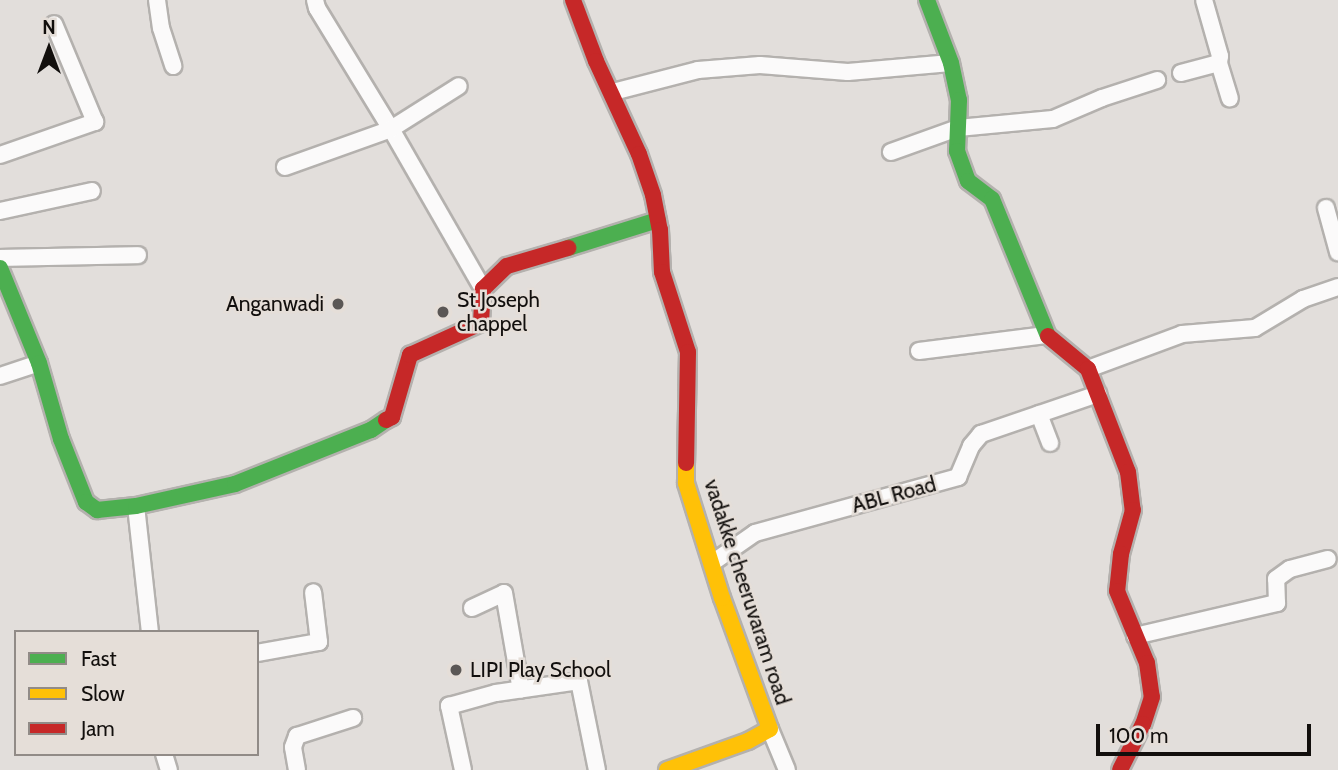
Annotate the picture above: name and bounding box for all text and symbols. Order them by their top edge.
north arrow [14,14,84,84]
text: N [42,16,56,39]
place label: St Joseph chappel [457,287,540,337]
place label: Anganwadi [226,291,324,317]
marker: Anganwadi [330,296,346,312]
marker: St Joseph chappel [435,304,451,320]
street label: ABL Road [849,472,939,518]
street label: vadakke cheeruvaram road [699,476,795,708]
legend [14,630,259,756]
text: Fast [81,646,117,671]
place label: LIPI Play School [470,657,611,683]
marker: LIPI Play School [448,662,464,678]
text: Slow [81,681,125,706]
scale bar [1100,710,1315,754]
text: Jam [81,716,115,741]
text: 100 m [1109,723,1168,748]

